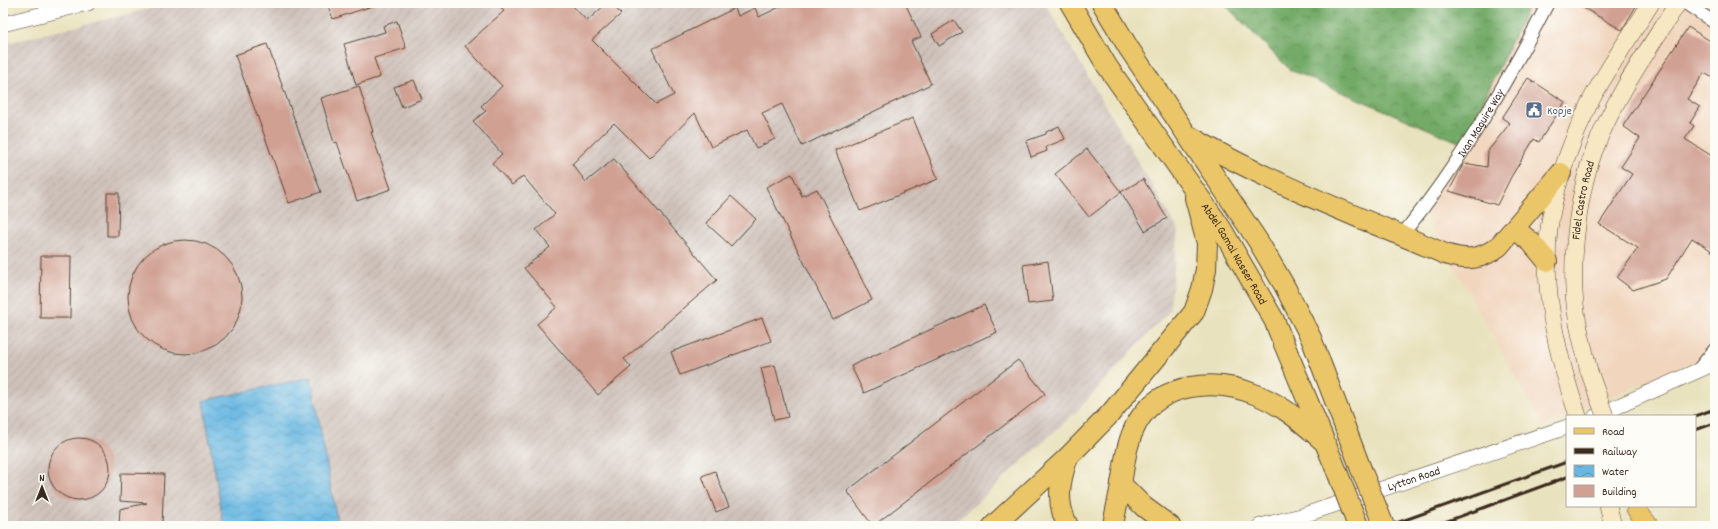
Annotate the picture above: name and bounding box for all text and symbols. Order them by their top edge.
street label: Ivan Maguire Way [1454,85,1510,161]
public building icon: Kopje [1524,100,1544,120]
place label: Kopje [1547,103,1572,120]
street label: Fidel Castro Road [1568,159,1600,241]
street label: Abdel Gamal Nasser Road [1196,200,1270,308]
legend [1566,415,1696,507]
text: Road [1602,424,1624,441]
text: Railway [1602,444,1638,461]
street label: Lytton Road [1385,463,1443,496]
text: Water [1602,464,1629,481]
north arrow [22,467,62,507]
text: N [39,471,45,487]
text: Building [1602,484,1637,501]

